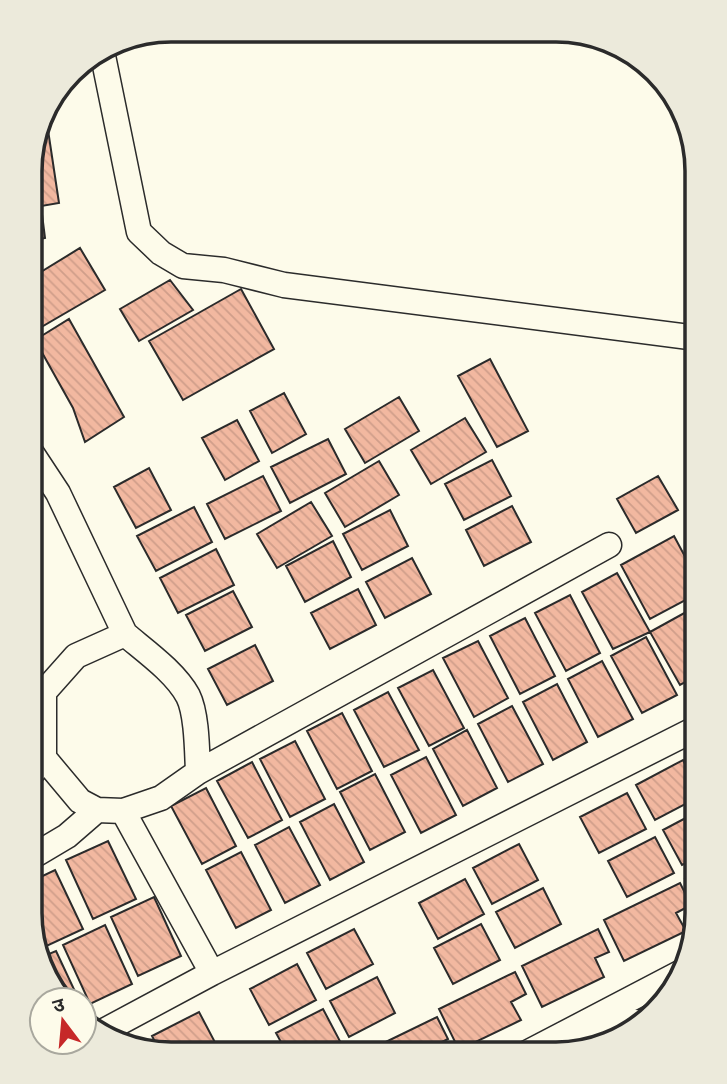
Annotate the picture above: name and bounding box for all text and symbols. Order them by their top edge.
north arrow [28,986,98,1056]
text: उ [50,991,68,1018]

